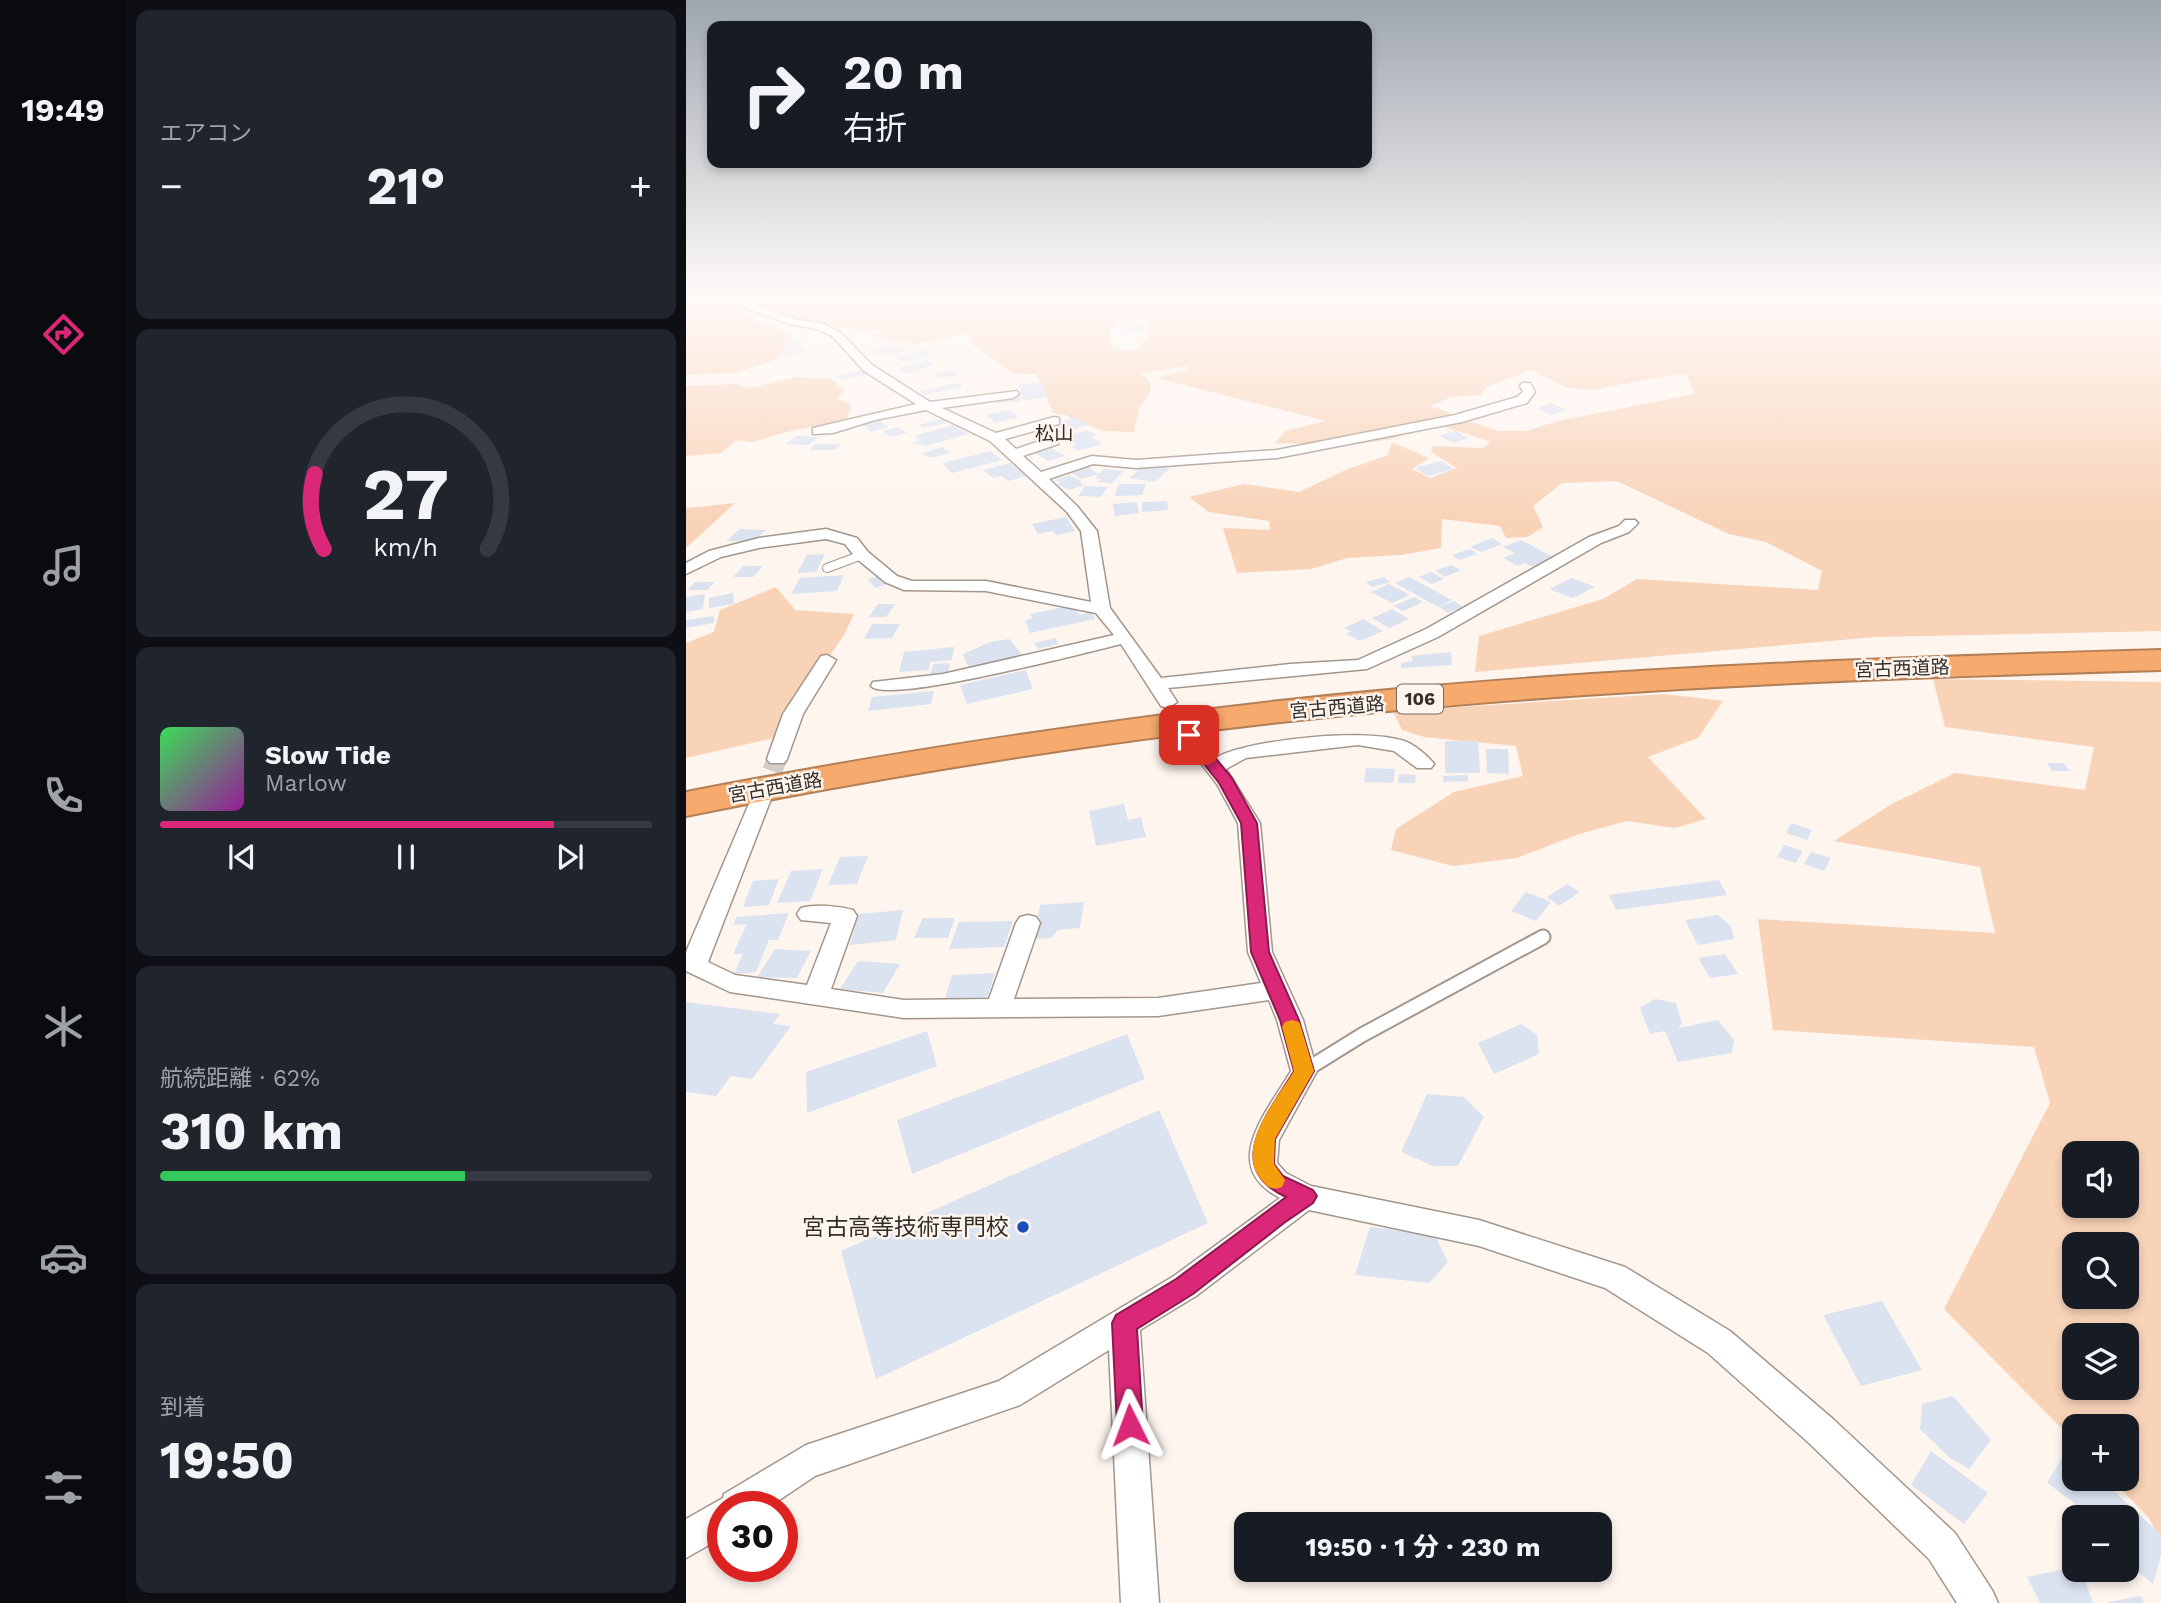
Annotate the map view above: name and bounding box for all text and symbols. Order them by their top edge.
text: 20 m [843,43,964,101]
icon: right [728,49,819,140]
text: 19:49 [21,91,105,129]
text: 右折 [843,109,907,147]
text: エアコン [160,120,252,147]
text: 21° [366,156,446,217]
text: − [160,164,183,208]
text: + [629,164,652,208]
icon: directions [39,310,88,359]
district label: 松山 [1035,422,1073,445]
text: 27 [363,451,449,537]
text: km/h [374,533,438,562]
icon: music [39,541,88,590]
street label: 宮古西道路 [1854,655,1950,682]
road number: 106 [1397,684,1443,714]
street label: 宮古西道路 [1289,692,1385,723]
pin [1159,705,1219,765]
icon: arrive [1170,716,1208,754]
text: Slow Tide [265,740,391,770]
street label: 宮古西道路 [726,768,824,807]
text: Marlow [265,770,347,797]
icon: phone [39,771,88,820]
icon: previous [223,838,261,876]
icon: pause [387,838,425,876]
icon: next [551,838,589,876]
icon: climate [39,1002,88,1051]
text: 航続距離 · 62% [160,1065,320,1092]
text: 310 km [160,1101,343,1162]
map controls [2062,1141,2139,1582]
button: sound [2062,1141,2139,1218]
place label: 宮古高等技術専門校 [802,1214,1009,1241]
marker: 宮古高等技術専門校 [1015,1219,1031,1235]
button: search [2062,1232,2139,1309]
icon: car [39,1233,88,1282]
button: layers [2062,1323,2139,1400]
position arrow [1093,1388,1167,1462]
text: 到着 [160,1394,206,1421]
button: + [2062,1414,2139,1491]
text: 19:50 [160,1430,294,1491]
icon: filters [39,1463,88,1512]
speed limit sign: 30 [707,1491,798,1582]
button: − [2062,1505,2139,1582]
text: 19:50 · 1 分 · 230 m [1306,1532,1540,1562]

